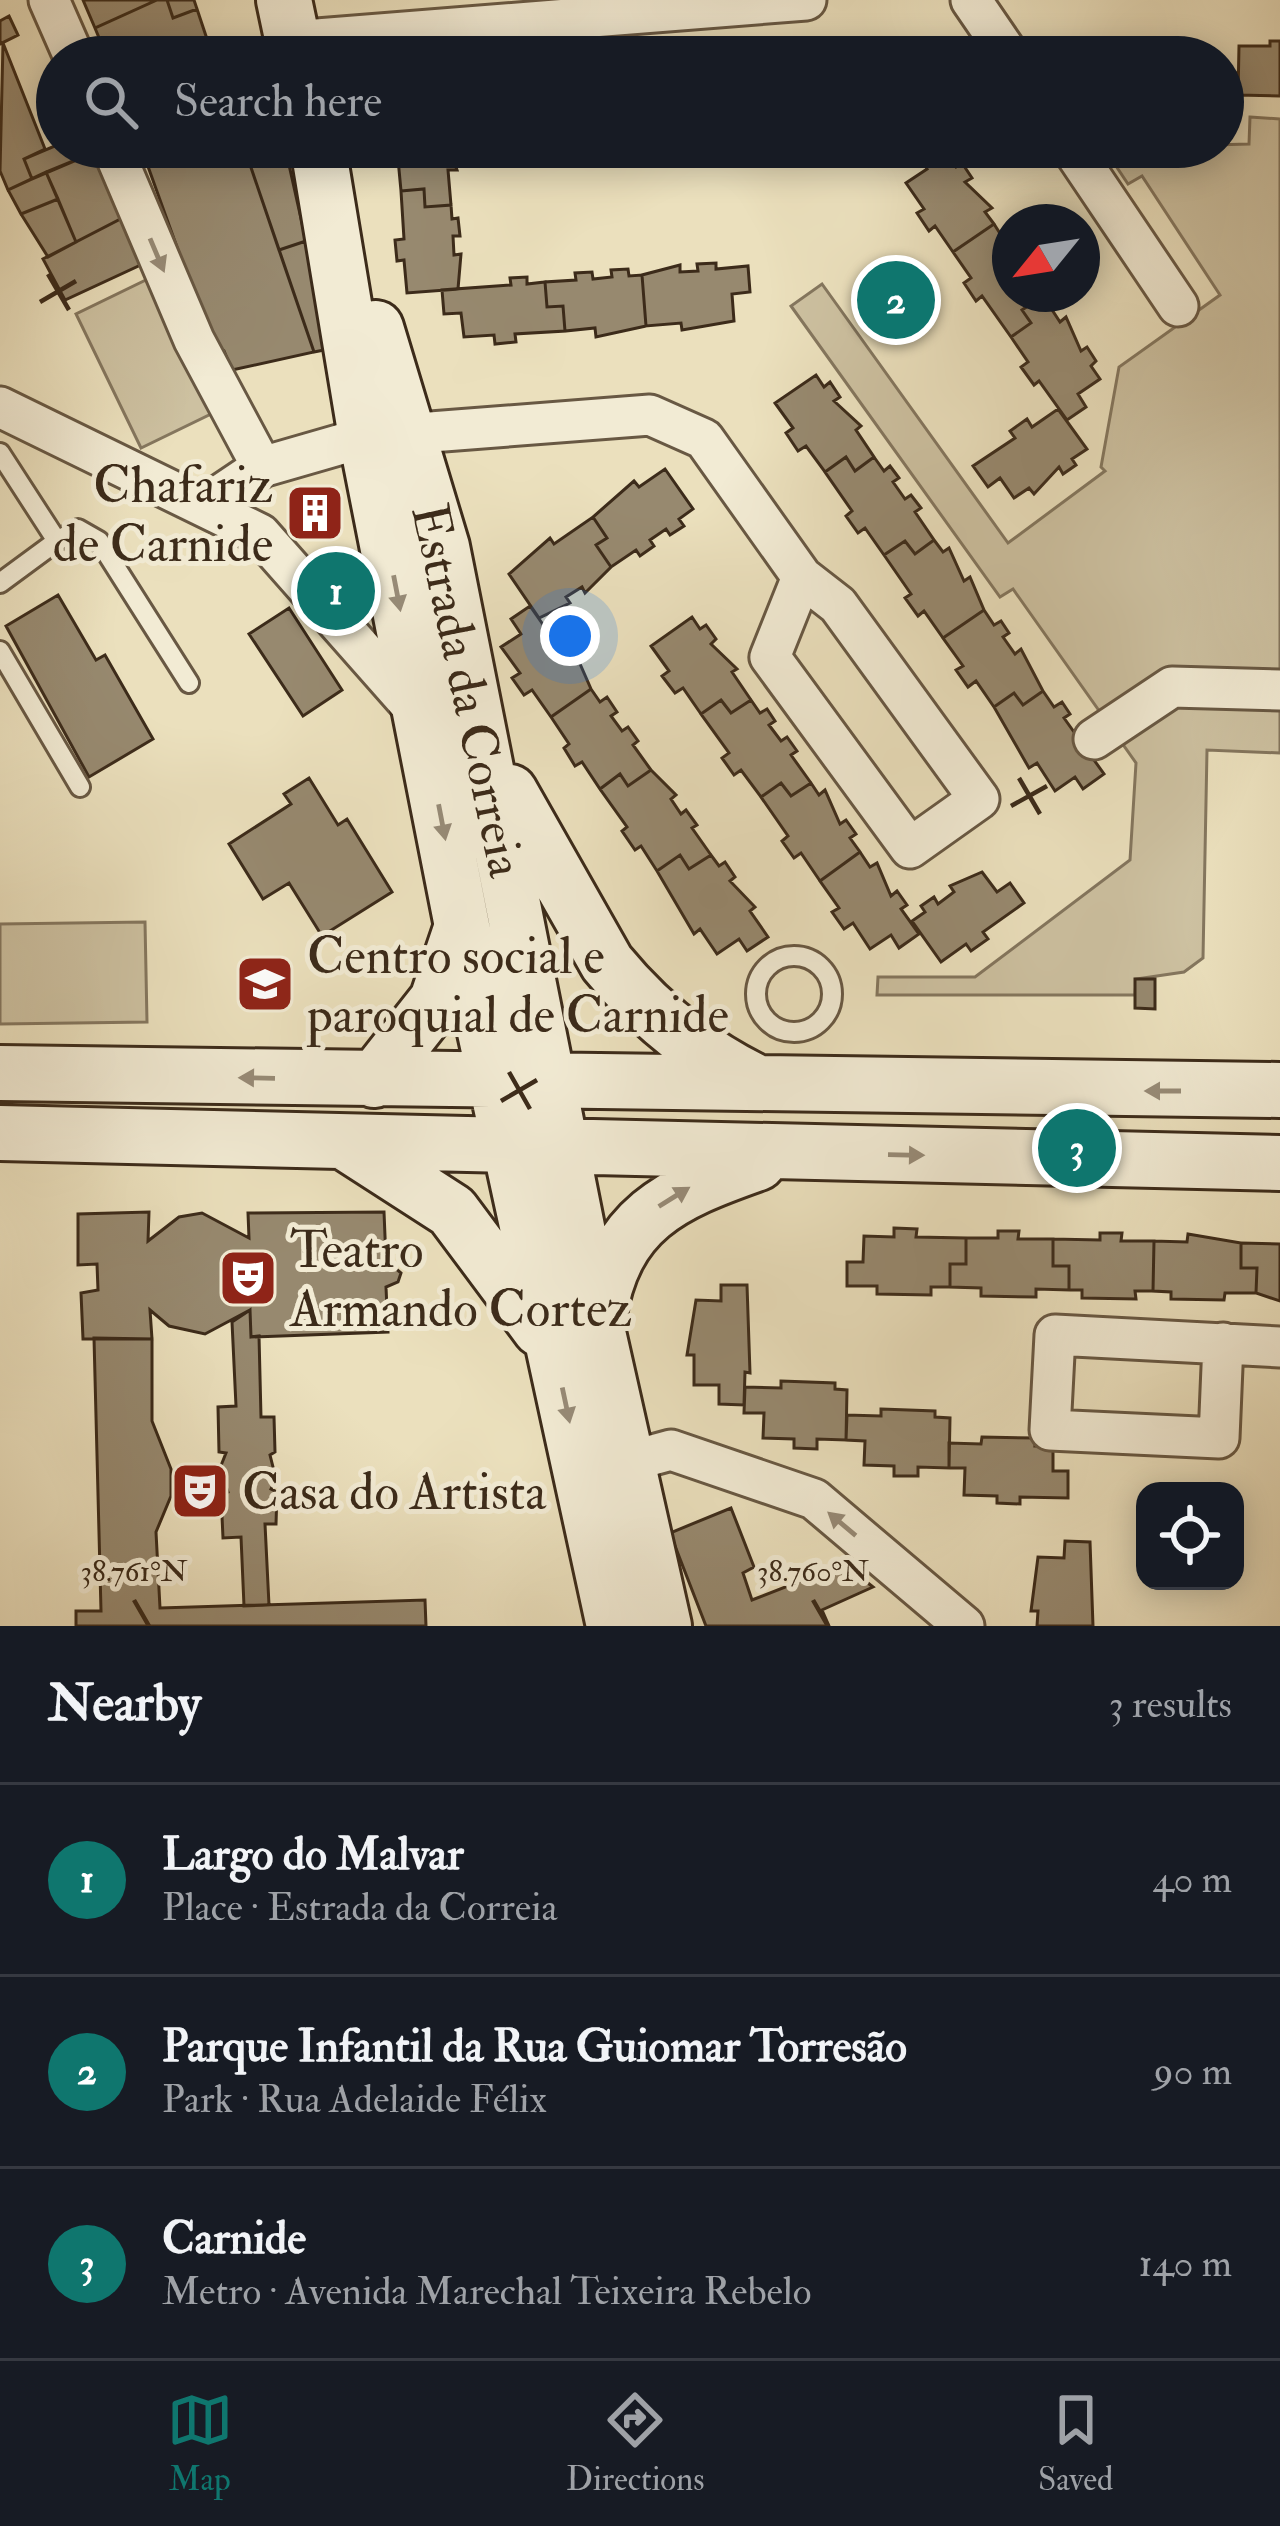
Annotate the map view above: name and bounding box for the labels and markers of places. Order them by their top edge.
pin: 2 [857,255,935,345]
place label: Chafariz de Carnide [53,454,273,577]
building icon: Chafariz de Carnide [284,482,346,544]
pin: 1 [297,546,375,636]
place label: Centro social e paroquial de Carnide [306,925,729,1048]
school or university icon: Centro social e paroquial de Carnide [234,953,296,1015]
pin: 3 [1038,1103,1116,1193]
place label: Teatro Armando Cortez [289,1219,632,1342]
theatre icon: Teatro Armando Cortez [217,1247,279,1309]
theatre icon: Casa do Artista [169,1460,231,1522]
place label: Casa do Artista [242,1461,547,1525]

